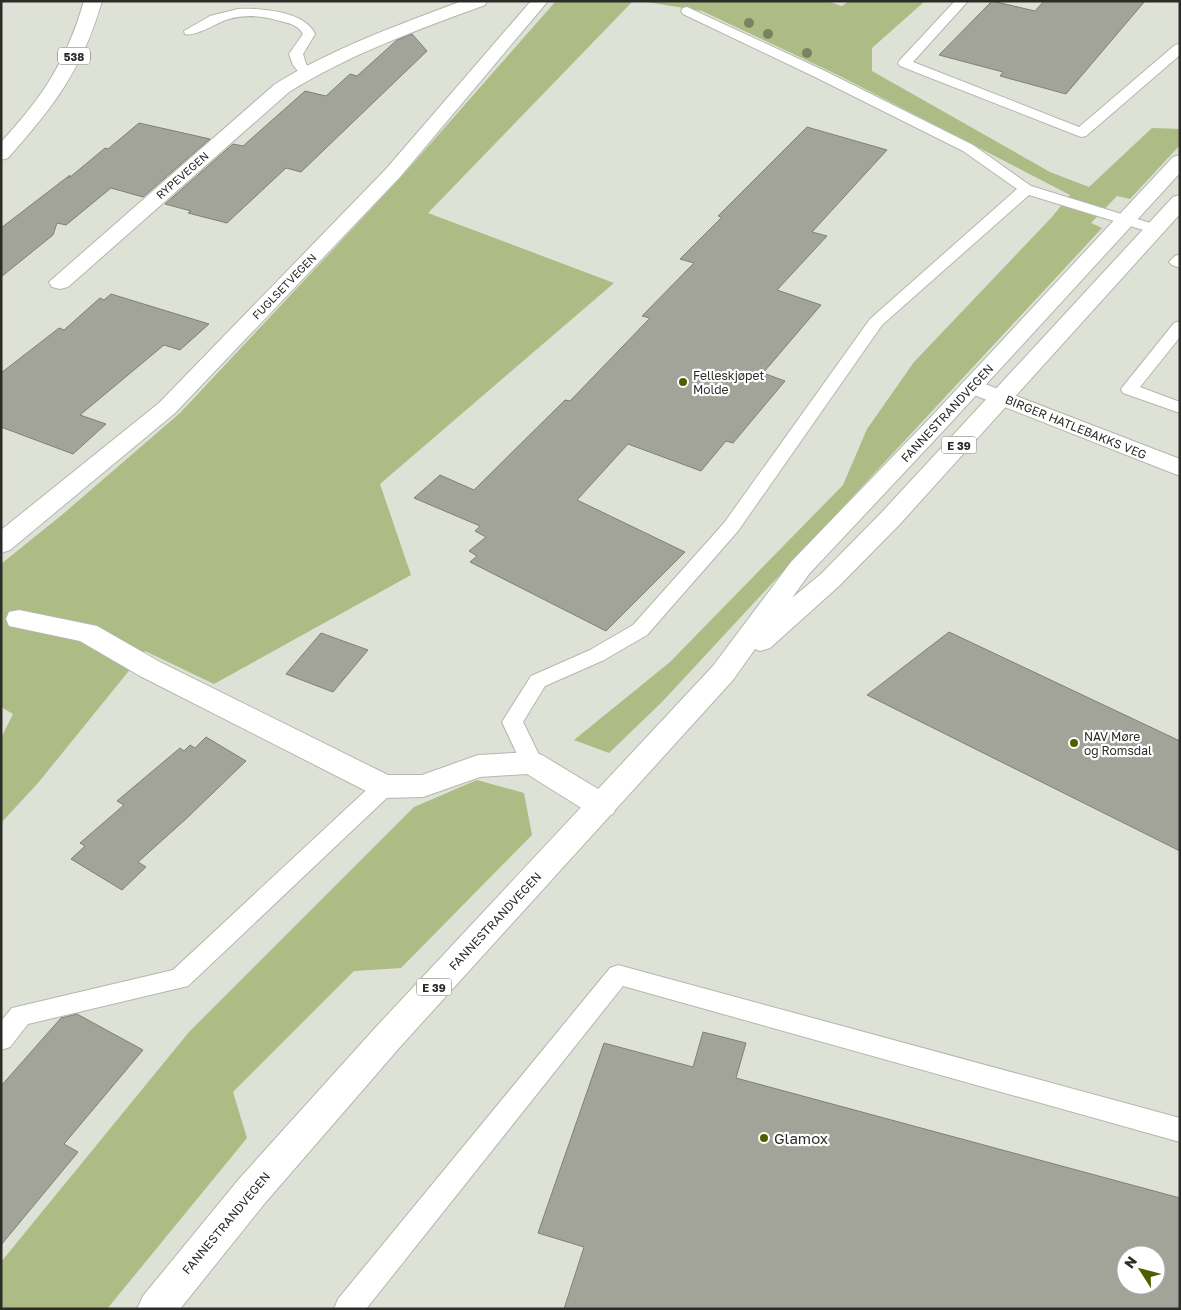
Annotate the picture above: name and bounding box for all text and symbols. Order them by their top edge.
road number: 538 [58,48,90,64]
street label: RYPEVEGEN [153,149,211,201]
street label: FUGLSETVEGEN [249,250,319,322]
street label: FANNESTRANDVEGEN [898,361,996,465]
place label: Felleskjøpet Molde [693,368,764,397]
marker: Felleskjøpet Molde [677,376,689,388]
street label: BIRGER HATLEBAKKS VEG [1003,392,1149,462]
road number: E 39 [942,436,976,454]
place label: NAV Møre og Romsdal [1084,729,1152,758]
marker: NAV Møre og Romsdal [1068,737,1080,749]
street label: FANNESTRANDVEGEN [446,869,544,973]
road number: E 39 [416,979,452,996]
place label: Glamox [774,1129,828,1147]
marker: Glamox [758,1132,770,1144]
street label: FANNESTRANDVEGEN [179,1169,273,1277]
north arrow [1116,1245,1166,1295]
text: N [1120,1253,1140,1271]

